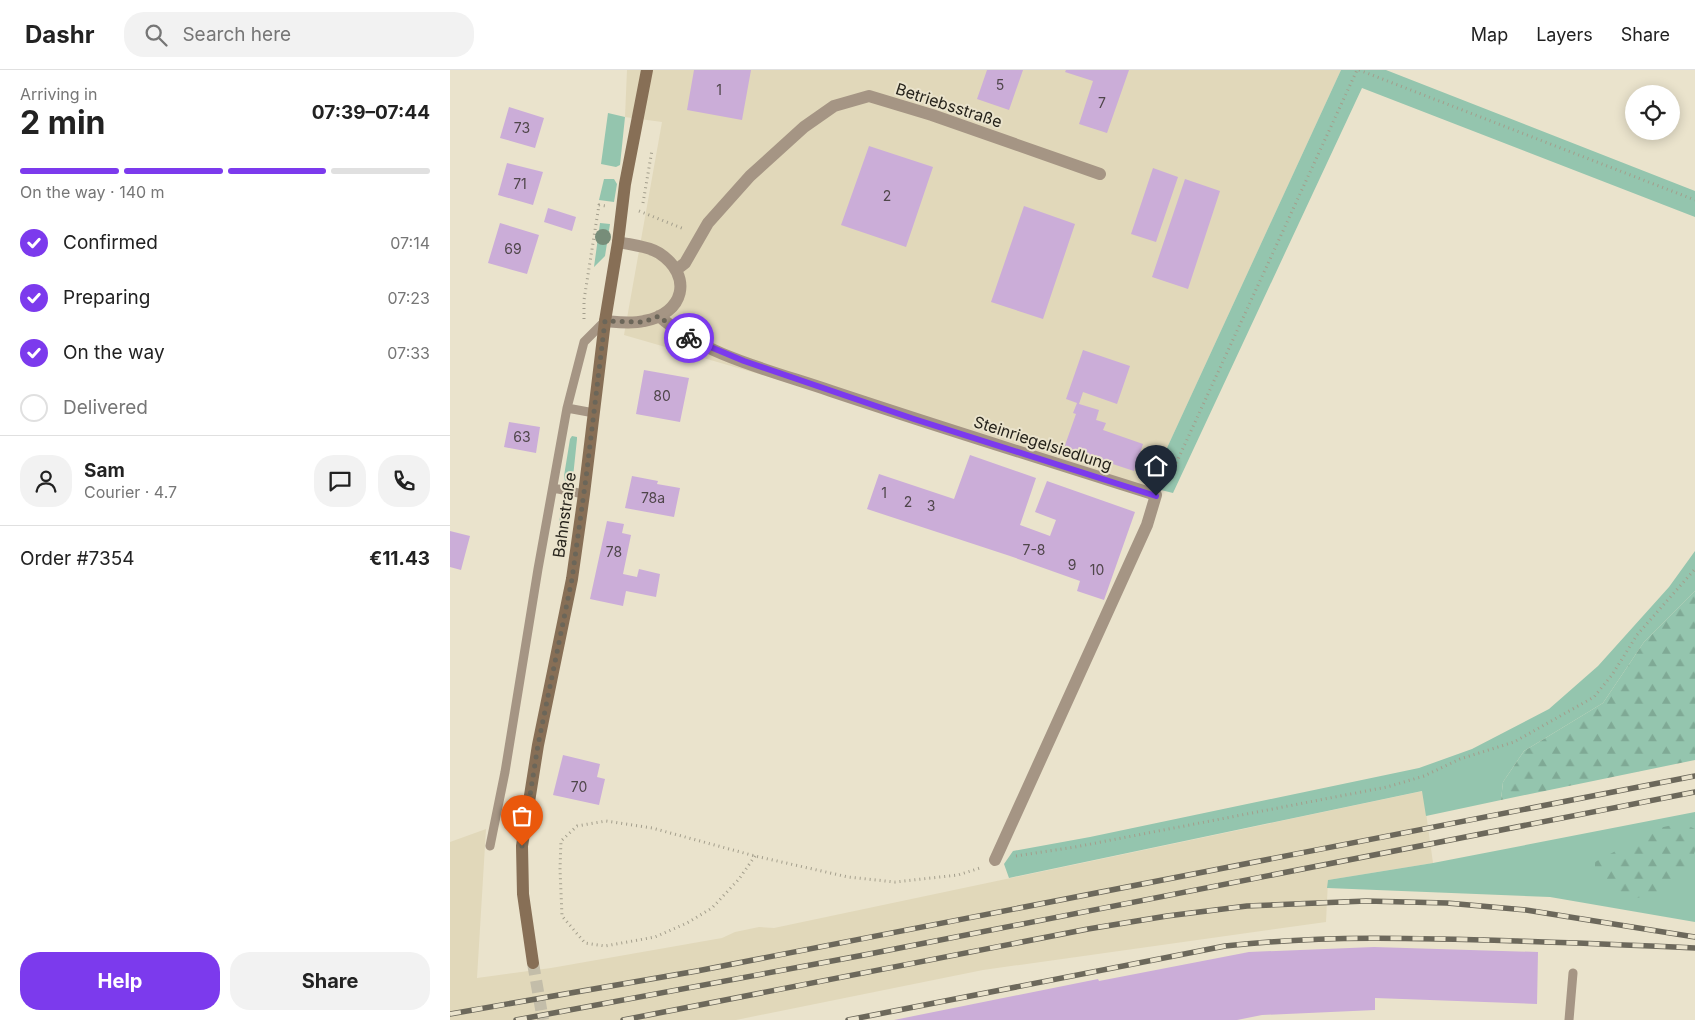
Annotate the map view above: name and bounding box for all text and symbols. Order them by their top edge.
search box [124,12,474,57]
text: Dashr [25,20,94,49]
icon: search [142,21,170,49]
text: Search here [182,23,291,46]
text: Map [1471,24,1508,45]
text: Layers [1536,24,1593,45]
text: Share [1621,24,1670,45]
house number: 5 [996,76,1004,93]
street label: Betriebsstraße [893,78,1005,132]
house number: 1 [716,81,722,98]
text: Arriving in [20,84,97,104]
map controls [1625,85,1680,140]
button: locate [1625,85,1680,140]
house number: 7 [1098,94,1106,111]
text: 07:39–07:44 [312,101,430,124]
text: 2 min [20,103,106,142]
house number: 73 [514,119,530,136]
house number: 71 [513,175,527,192]
text: On the way · 140 m [20,182,165,202]
house number: 2 [883,187,891,204]
icon: check [20,229,48,257]
text: Confirmed [63,231,158,254]
text: 07:14 [390,233,430,253]
house number: 69 [504,240,522,257]
icon: check [20,284,48,312]
text: Preparing [63,286,150,309]
text: 07:23 [387,288,430,308]
courier [664,313,714,363]
icon: bike [675,324,703,352]
icon: check [20,339,48,367]
text: On the way [63,341,165,364]
text: 07:33 [387,343,430,363]
house number: 80 [653,387,671,404]
text: Delivered [63,396,148,419]
street label: Steinriegelsiedlung [971,411,1115,475]
house number: 63 [513,428,531,445]
pin [1135,445,1177,496]
icon: home [1142,452,1170,480]
button: person [20,455,72,507]
button: chat [314,455,366,507]
button: phone [378,455,430,507]
text: Sam [84,459,125,482]
street label: Bahnstraße [548,471,580,559]
text: Courier · 4.7 [84,482,177,502]
house number: 1 [881,484,887,501]
house number: 78a [641,489,665,506]
house number: 2 [904,493,912,510]
house number: 3 [927,497,935,514]
house number: 7-8 [1022,541,1046,558]
house number: 78 [606,543,622,560]
text: Order #7354 [20,547,135,570]
text: €11.43 [369,547,430,570]
house number: 9 [1068,556,1076,573]
house number: 10 [1090,561,1104,578]
house number: 70 [571,778,587,795]
pin [501,795,543,846]
icon: bag [508,802,536,830]
button: Help [20,952,220,1010]
button: Share [230,952,430,1010]

